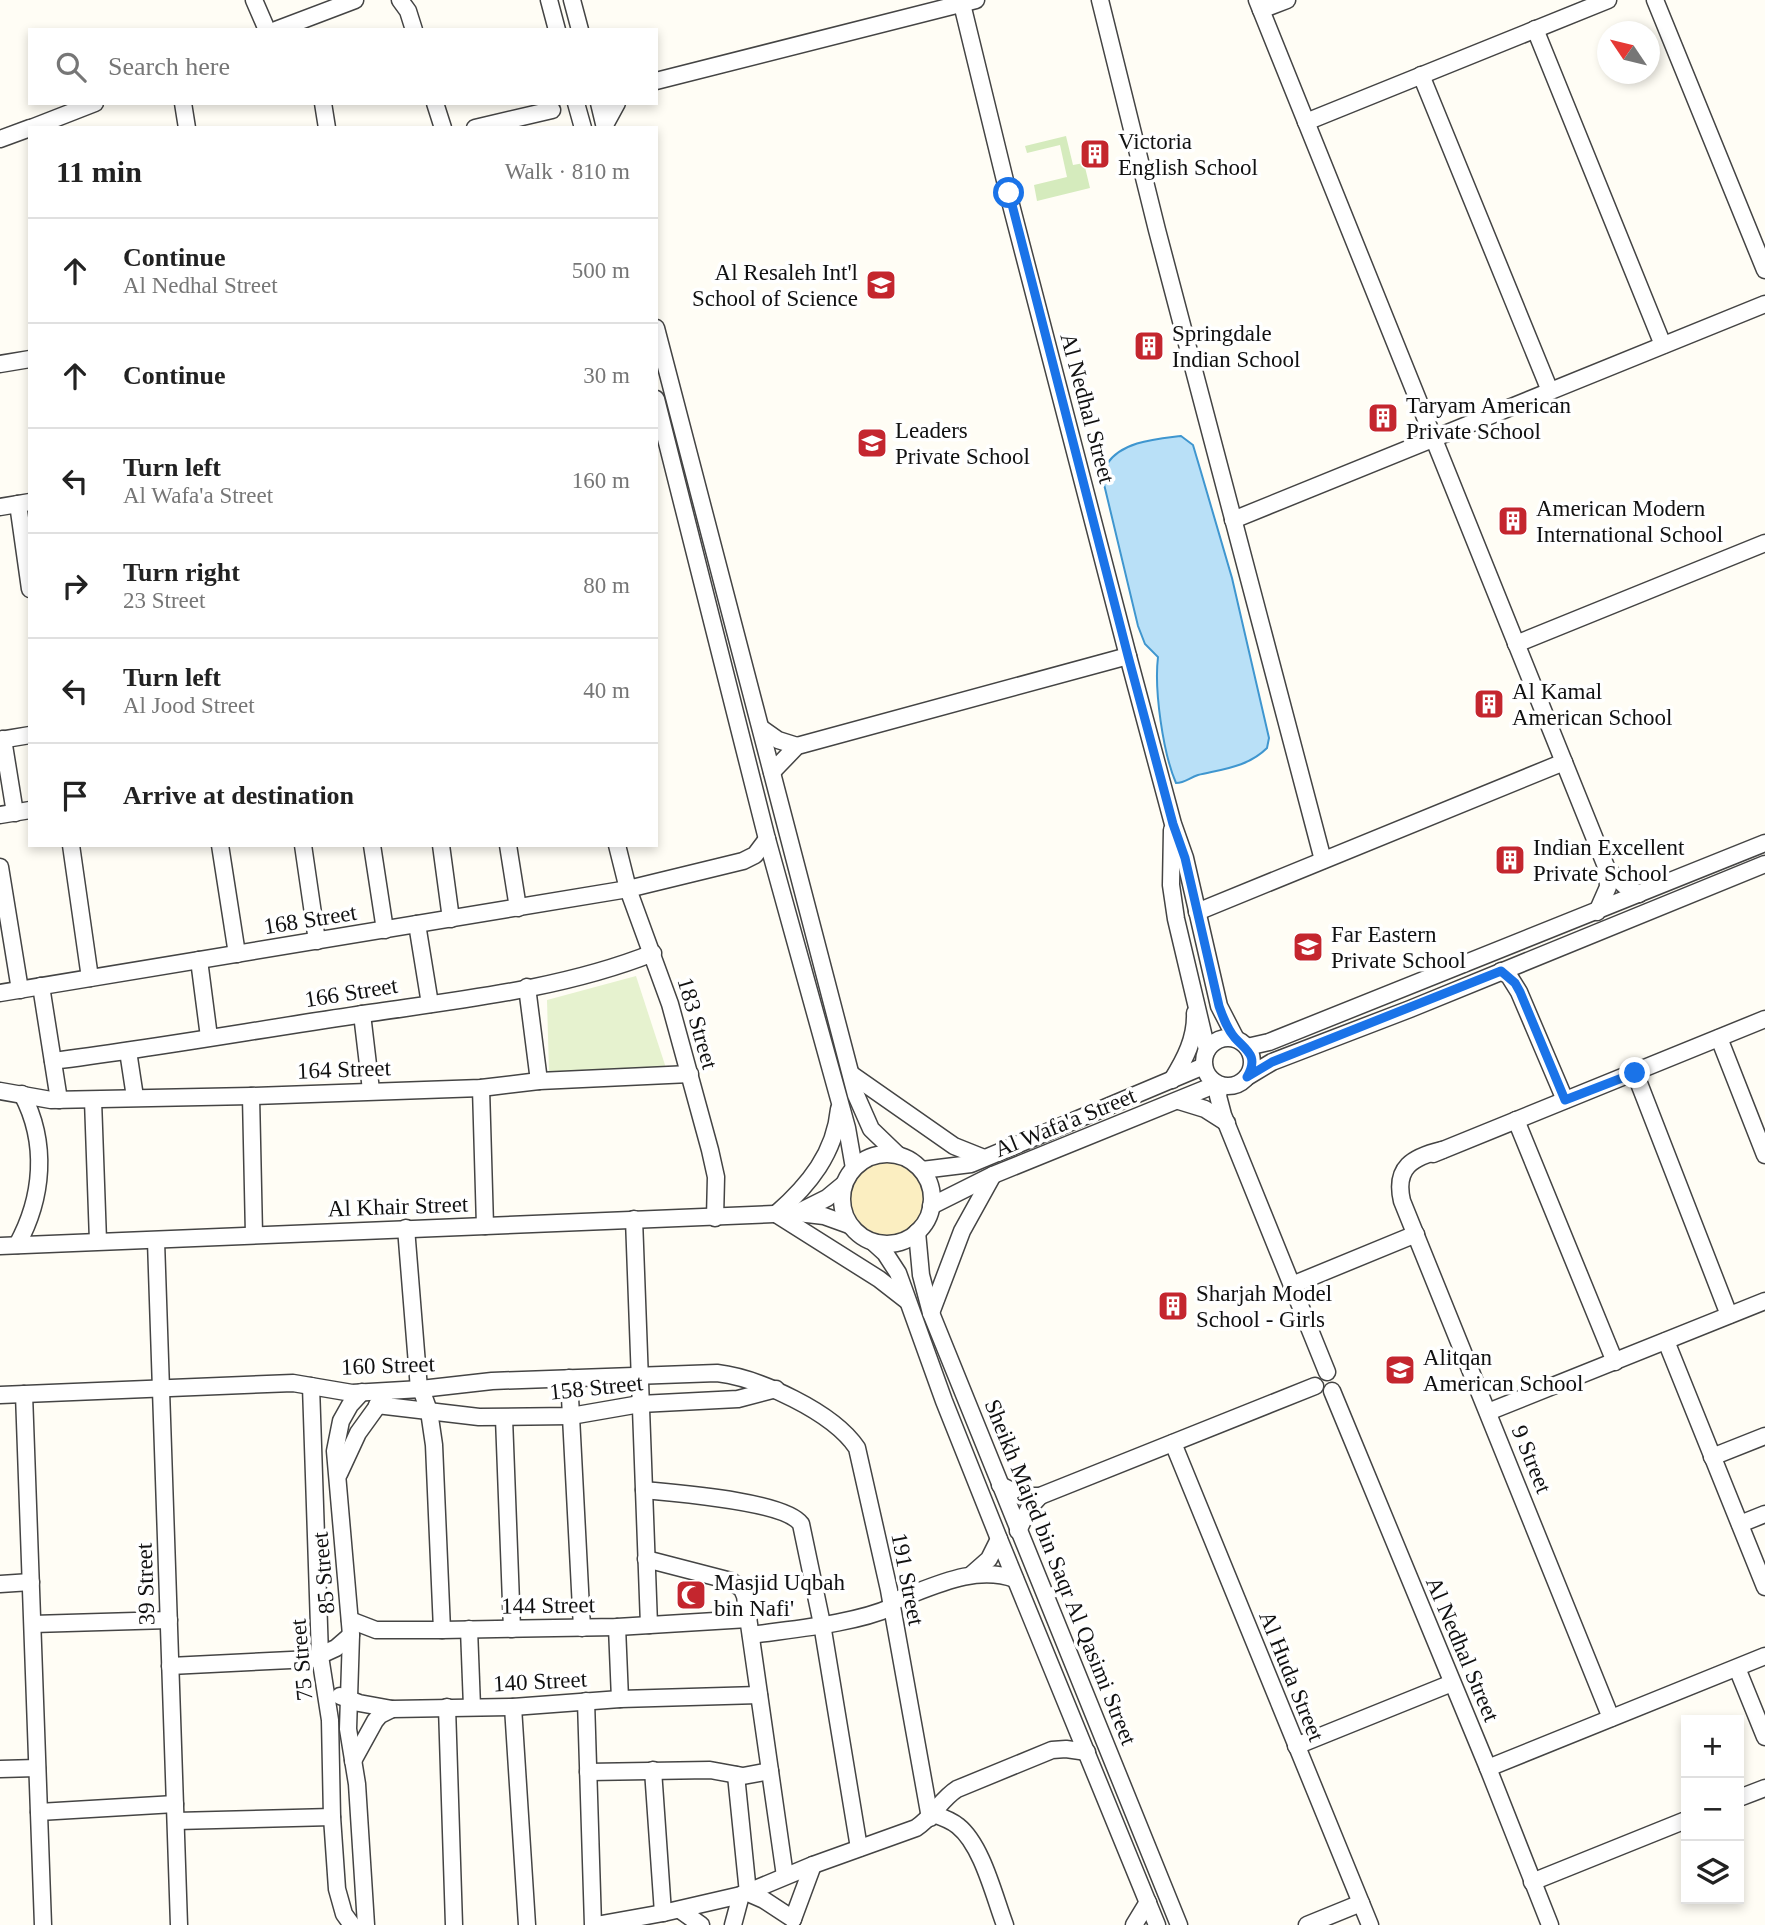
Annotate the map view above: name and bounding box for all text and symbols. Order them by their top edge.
north arrow [1597,21,1660,84]
search box [28,28,658,105]
icon: search [52,48,90,86]
text: Search here [108,52,230,81]
place label: Victoria English School [1118,129,1258,180]
building icon: Victoria English School [1078,137,1112,171]
text: 11 min [56,155,142,188]
text: Walk · 810 m [505,159,630,184]
route start [993,177,1024,208]
text: Continue [123,243,226,272]
icon: ahead [56,252,94,290]
text: 500 m [572,258,630,283]
place label: Al Resaleh Int'l School of Science [692,260,858,311]
school or university icon: Al Resaleh Int'l School of Science [864,268,898,302]
text: Al Nedhal Street [123,273,278,298]
place label: Springdale Indian School [1172,321,1300,372]
building icon: Springdale Indian School [1132,329,1166,363]
street label: Al Nedhal Street [1055,330,1120,487]
icon: ahead [56,357,94,395]
text: Continue [123,361,226,390]
text: 30 m [583,363,630,388]
place label: Taryam American Private School [1406,393,1572,444]
building icon: Taryam American Private School [1366,401,1400,435]
place label: Leaders Private School [895,418,1030,469]
school or university icon: Leaders Private School [855,426,889,460]
text: Turn left [123,453,221,482]
icon: left [56,462,94,500]
text: 160 m [572,468,630,493]
text: Al Wafa'a Street [123,483,273,508]
place label: American Modern International School [1536,496,1723,547]
building icon: American Modern International School [1496,504,1530,538]
text: Turn right [123,558,240,587]
icon: right [56,567,94,605]
text: 80 m [583,573,630,598]
text: 23 Street [123,588,205,613]
text: Turn left [123,663,221,692]
icon: left [56,672,94,710]
text: 40 m [583,678,630,703]
place label: Al Kamal American School [1512,679,1672,730]
building icon: Al Kamal American School [1472,687,1506,721]
text: Al Jood Street [123,693,255,718]
icon: arrive [56,777,94,815]
text: Arrive at destination [123,781,354,810]
place label: Indian Excellent Private School [1533,835,1685,886]
building icon: Indian Excellent Private School [1493,843,1527,877]
street label: 168 Street [262,900,359,939]
place label: Far Eastern Private School [1331,922,1466,973]
school or university icon: Far Eastern Private School [1291,930,1325,964]
street label: 166 Street [303,973,400,1012]
street label: 183 Street [673,975,723,1072]
street label: 164 Street [297,1055,392,1084]
route end [1619,1057,1650,1088]
street label: Al Wafa'a Street [991,1083,1140,1162]
street label: Al Khair Street [327,1192,469,1221]
place label: Sharjah Model School - Girls [1196,1281,1332,1332]
building icon: Sharjah Model School - Girls [1156,1289,1190,1323]
place label: Alitqan American School [1423,1345,1583,1396]
street label: 160 Street [341,1351,436,1380]
school or university icon: Alitqan American School [1383,1353,1417,1387]
street label: 158 Street [548,1370,645,1405]
street label: Sheikh Majed bin Saqr Al Qasimi Street [980,1396,1142,1749]
street label: 9 Street [1507,1422,1557,1497]
street label: 85 Street [307,1530,340,1615]
street label: 191 Street [886,1531,929,1628]
street label: 39 Street [132,1542,159,1626]
place label: Masjid Uqbah bin Nafi' [714,1570,845,1621]
street label: Al Nedhal Street [1421,1573,1504,1726]
mosque icon: Masjid Uqbah bin Nafi' [674,1578,708,1612]
street label: 144 Street [501,1592,596,1619]
street label: Al Huda Street [1254,1608,1329,1745]
street label: 75 Street [285,1617,318,1702]
street label: 140 Street [492,1667,588,1696]
map controls [1681,1715,1744,1904]
button: + [1681,1715,1744,1778]
button: − [1681,1778,1744,1841]
button: layers [1681,1841,1744,1904]

